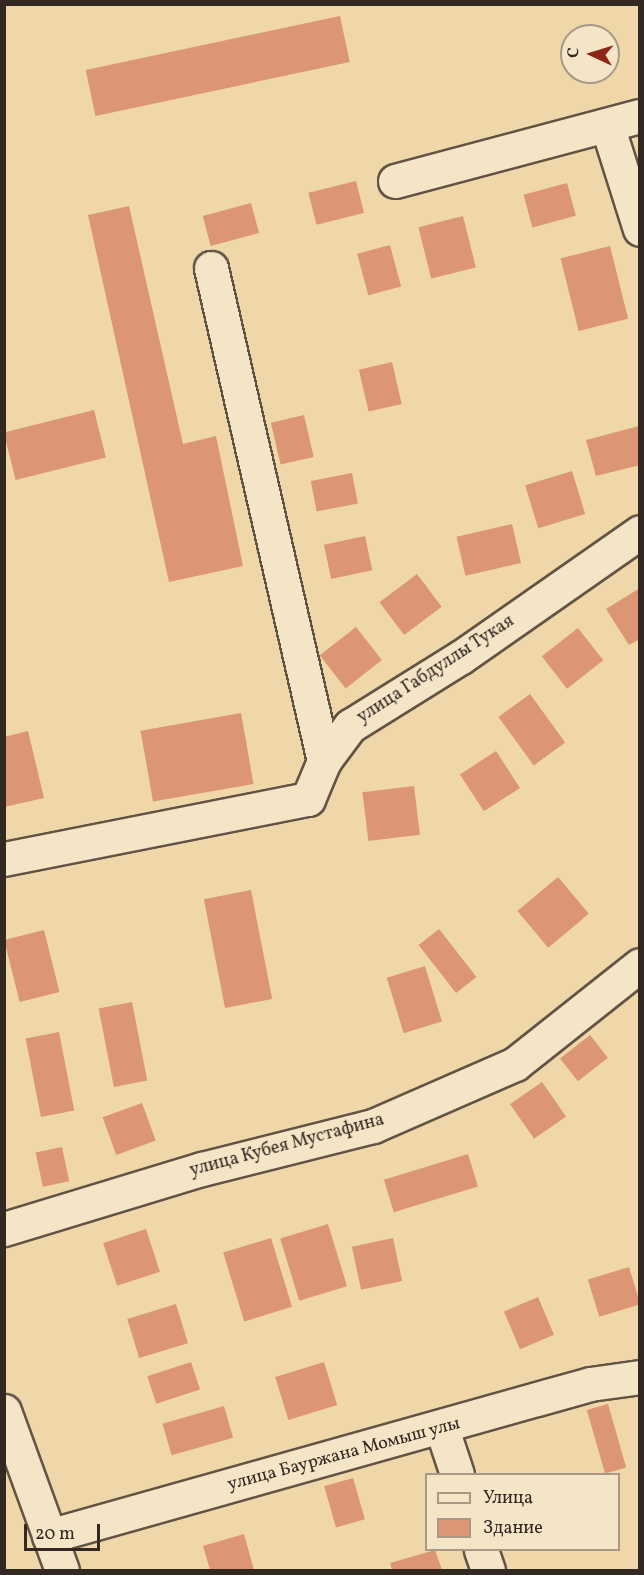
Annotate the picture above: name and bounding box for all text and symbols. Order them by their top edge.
north arrow [560,24,620,84]
text: С [563,47,585,59]
street label: улица Габдуллы Тукая [353,611,519,729]
street label: улица Кубея Мустафина [187,1110,387,1182]
street label: улица Бауржана Момыш улы [225,1413,463,1497]
legend [425,1473,620,1551]
text: Улица [483,1486,533,1511]
scale bar [27,1512,104,1550]
text: Здание [483,1516,543,1541]
text: 20 m [35,1522,75,1547]

